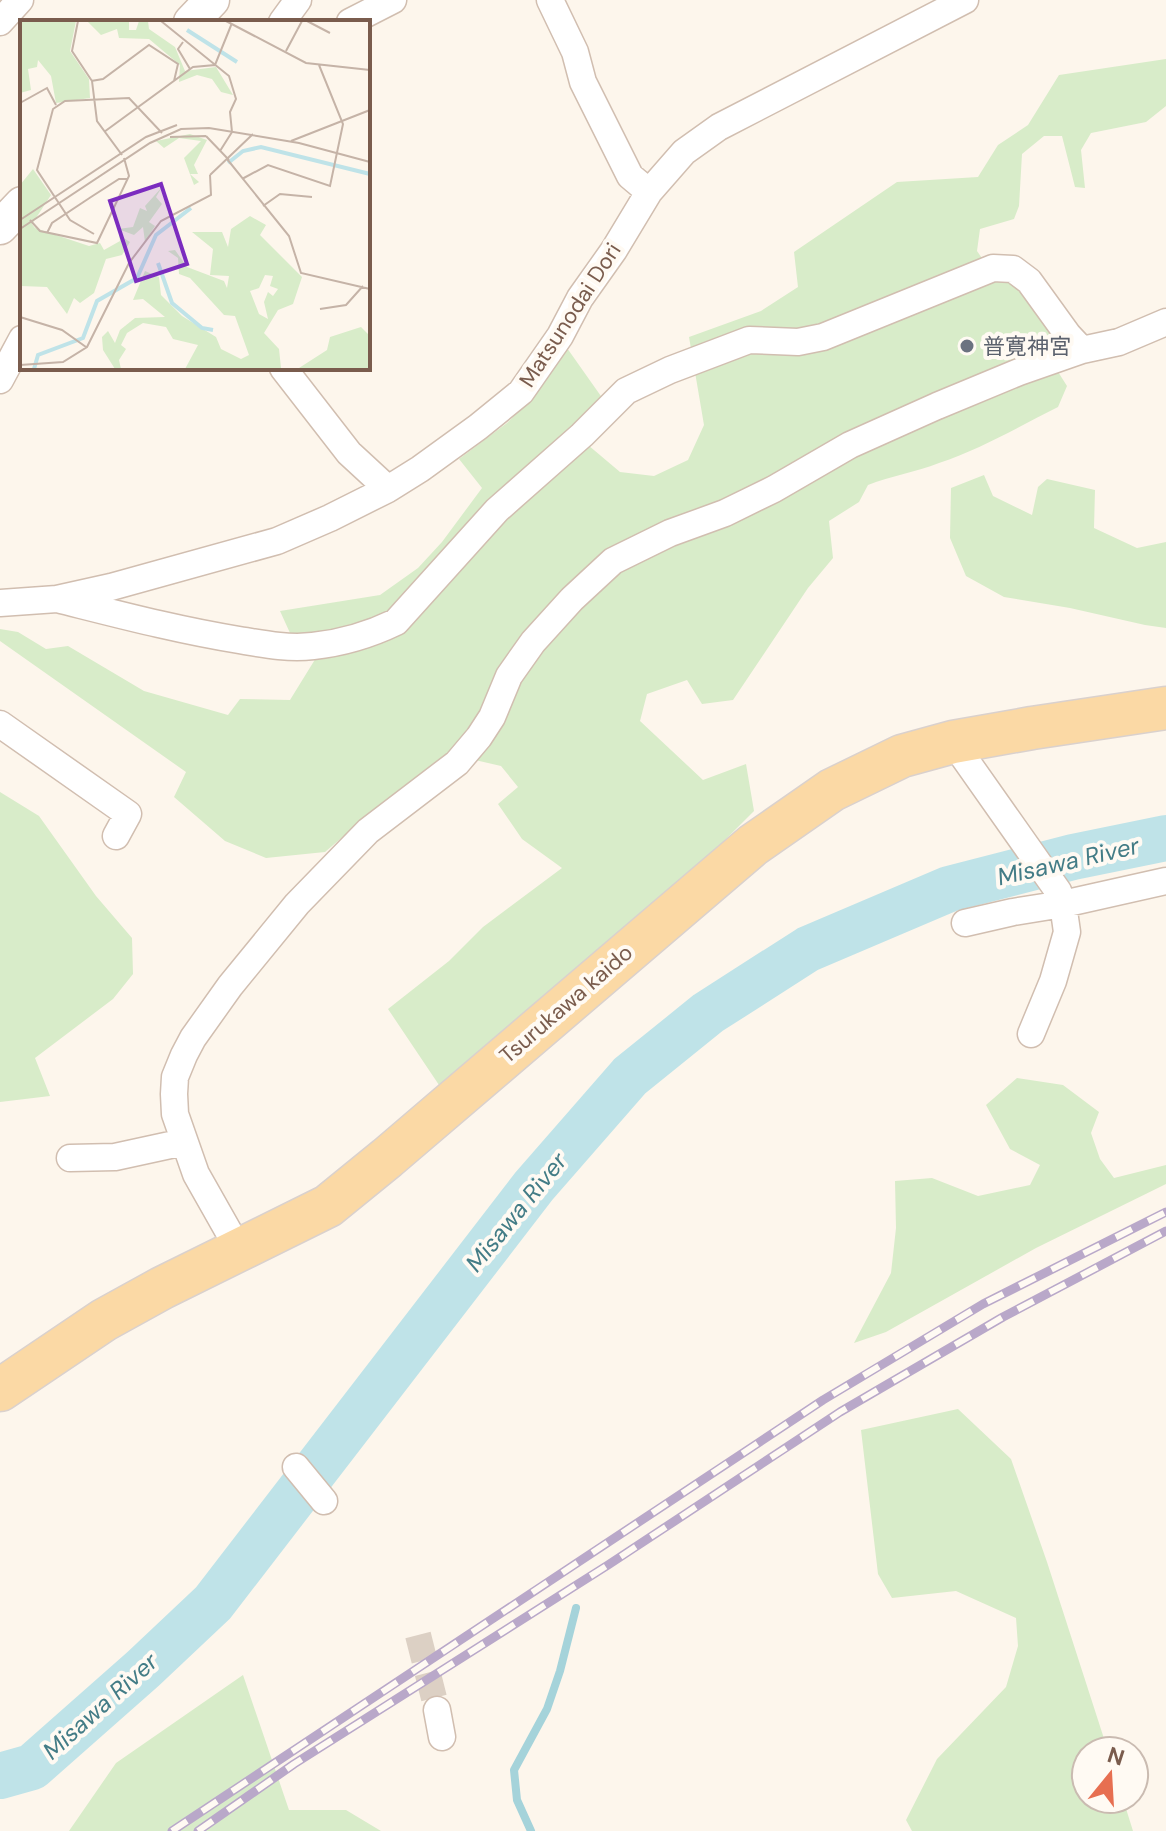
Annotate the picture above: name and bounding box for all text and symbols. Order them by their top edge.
inset map [20,20,370,370]
street label: Matsunodai Dori [512,237,628,393]
place label: 普寛神宮 [983,332,1071,361]
marker: 普寛神宮 [958,337,976,355]
water label: Misawa River [994,829,1143,892]
street label: Tsurukawa kaido [493,938,639,1070]
water label: Misawa River [458,1145,574,1278]
water label: Misawa River [36,1645,165,1766]
north arrow [1070,1735,1150,1815]
text: N [1104,1740,1128,1773]

